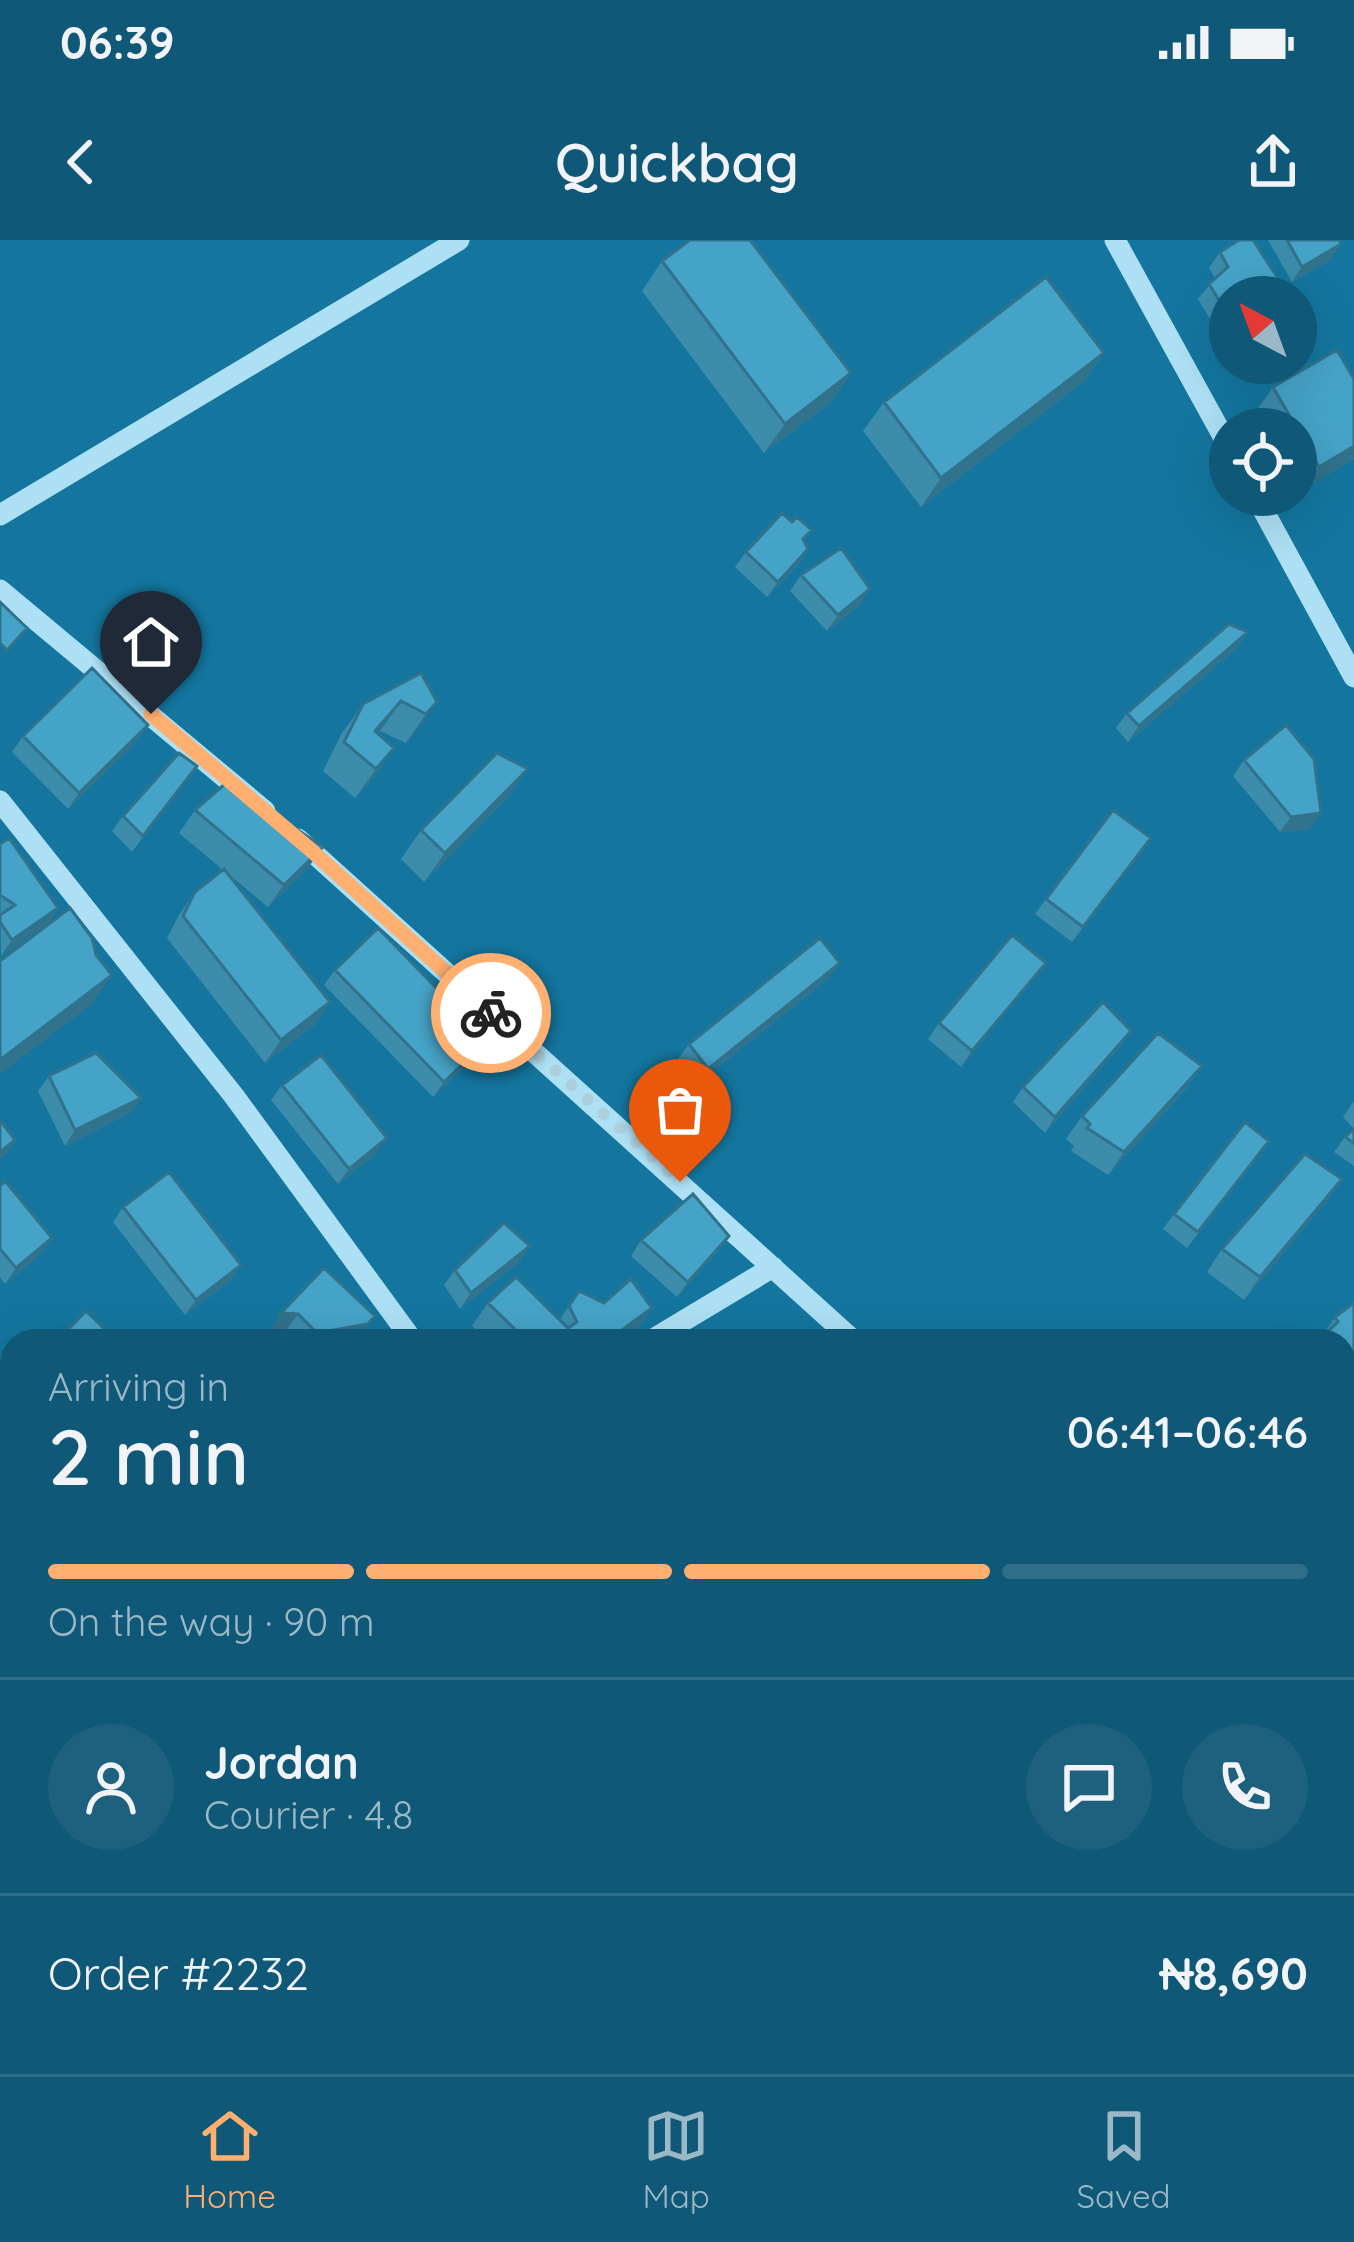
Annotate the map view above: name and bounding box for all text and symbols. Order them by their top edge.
text: 06:39 [60,14,175,70]
text: Quickbag [555,128,799,196]
icon: back [48,129,114,195]
icon: share [1240,129,1306,195]
north arrow [1209,276,1317,384]
map controls [1209,276,1317,516]
button: locate [1209,408,1317,516]
pin [100,591,202,714]
icon: home [118,609,184,675]
courier [431,953,551,1073]
icon: bike [458,980,524,1046]
pin [629,1059,731,1182]
icon: bag [647,1077,713,1143]
text: Arriving in [48,1362,229,1411]
text: 06:41–06:46 [1067,1403,1308,1459]
text: 2 min [48,1407,249,1505]
text: On the way · 90 m [48,1597,374,1646]
button: person [48,1724,174,1850]
button: chat [1026,1724,1152,1850]
button: phone [1182,1724,1308,1850]
text: Jordan [204,1734,359,1790]
text: Courier · 4.8 [204,1790,413,1839]
text: Order #2232 [48,1945,309,2001]
text: ₦8,690 [1160,1945,1308,2001]
tab: Home [183,2103,276,2216]
tab: Map [643,2103,710,2216]
tab: Saved [1077,2103,1171,2216]

